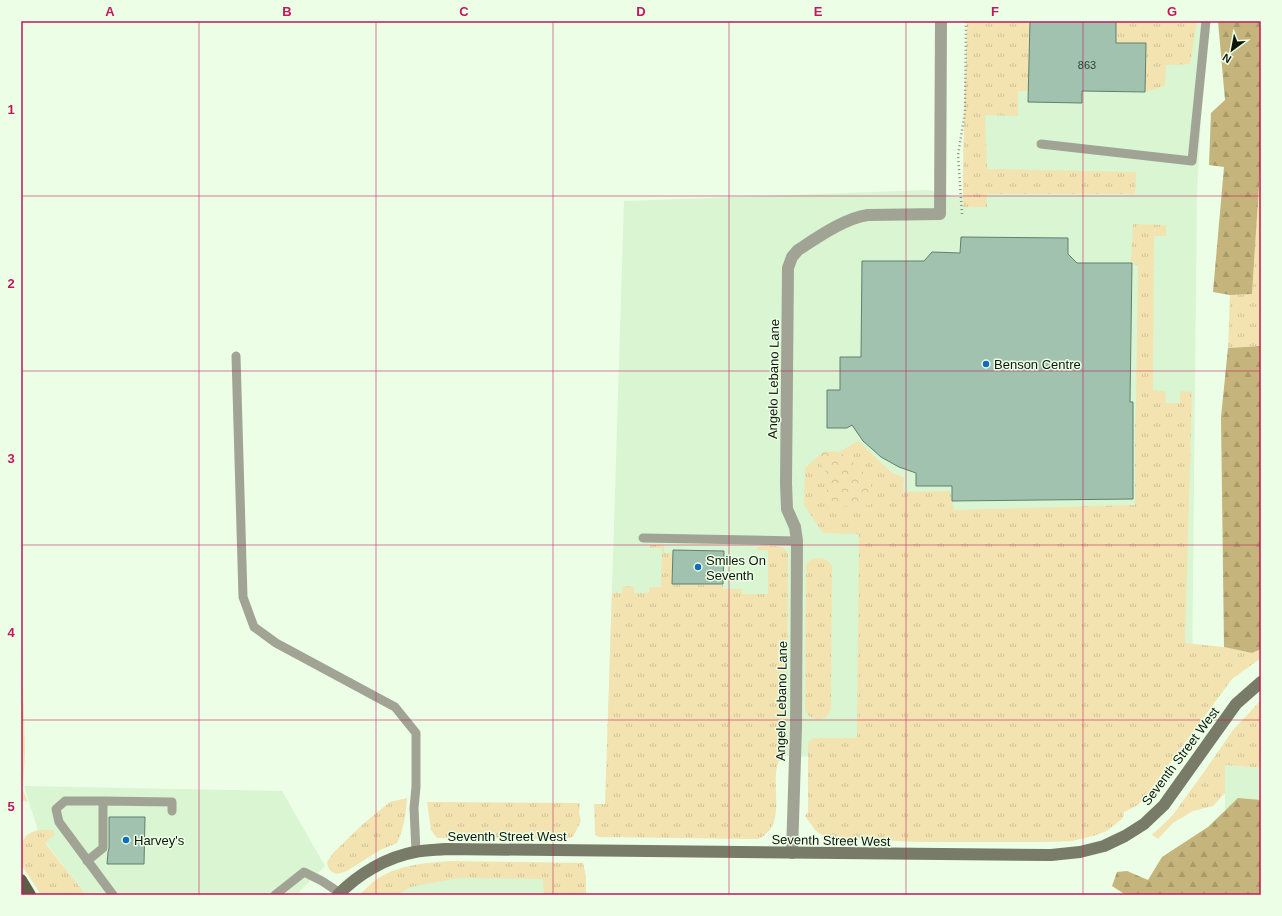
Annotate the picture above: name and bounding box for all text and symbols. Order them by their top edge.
text: A [105,4,115,19]
text: B [282,4,292,19]
text: C [459,4,469,19]
text: D [636,4,646,19]
text: E [814,4,823,19]
text: F [991,4,999,19]
text: G [1167,4,1177,19]
north arrow [1212,30,1252,70]
text: N [1220,51,1233,66]
house number: 863 [1078,59,1096,71]
text: 1 [7,102,15,117]
text: 2 [7,276,15,291]
street label: Angelo Lebano Lane [765,319,782,439]
place label: Benson Centre [994,357,1081,372]
marker: Benson Centre [981,359,991,369]
text: 3 [7,451,15,466]
place label: Smiles On Seventh [706,553,766,583]
marker: Smiles On Seventh [693,562,703,572]
text: 4 [7,625,15,640]
street label: Angelo Lebano Lane [773,641,790,761]
street label: Seventh Street West [1139,704,1222,808]
text: 5 [7,799,15,814]
street label: Seventh Street West [448,829,567,844]
street label: Seventh Street West [771,832,891,849]
place label: Harvey's [134,833,185,848]
marker: Harvey's [121,835,131,845]

